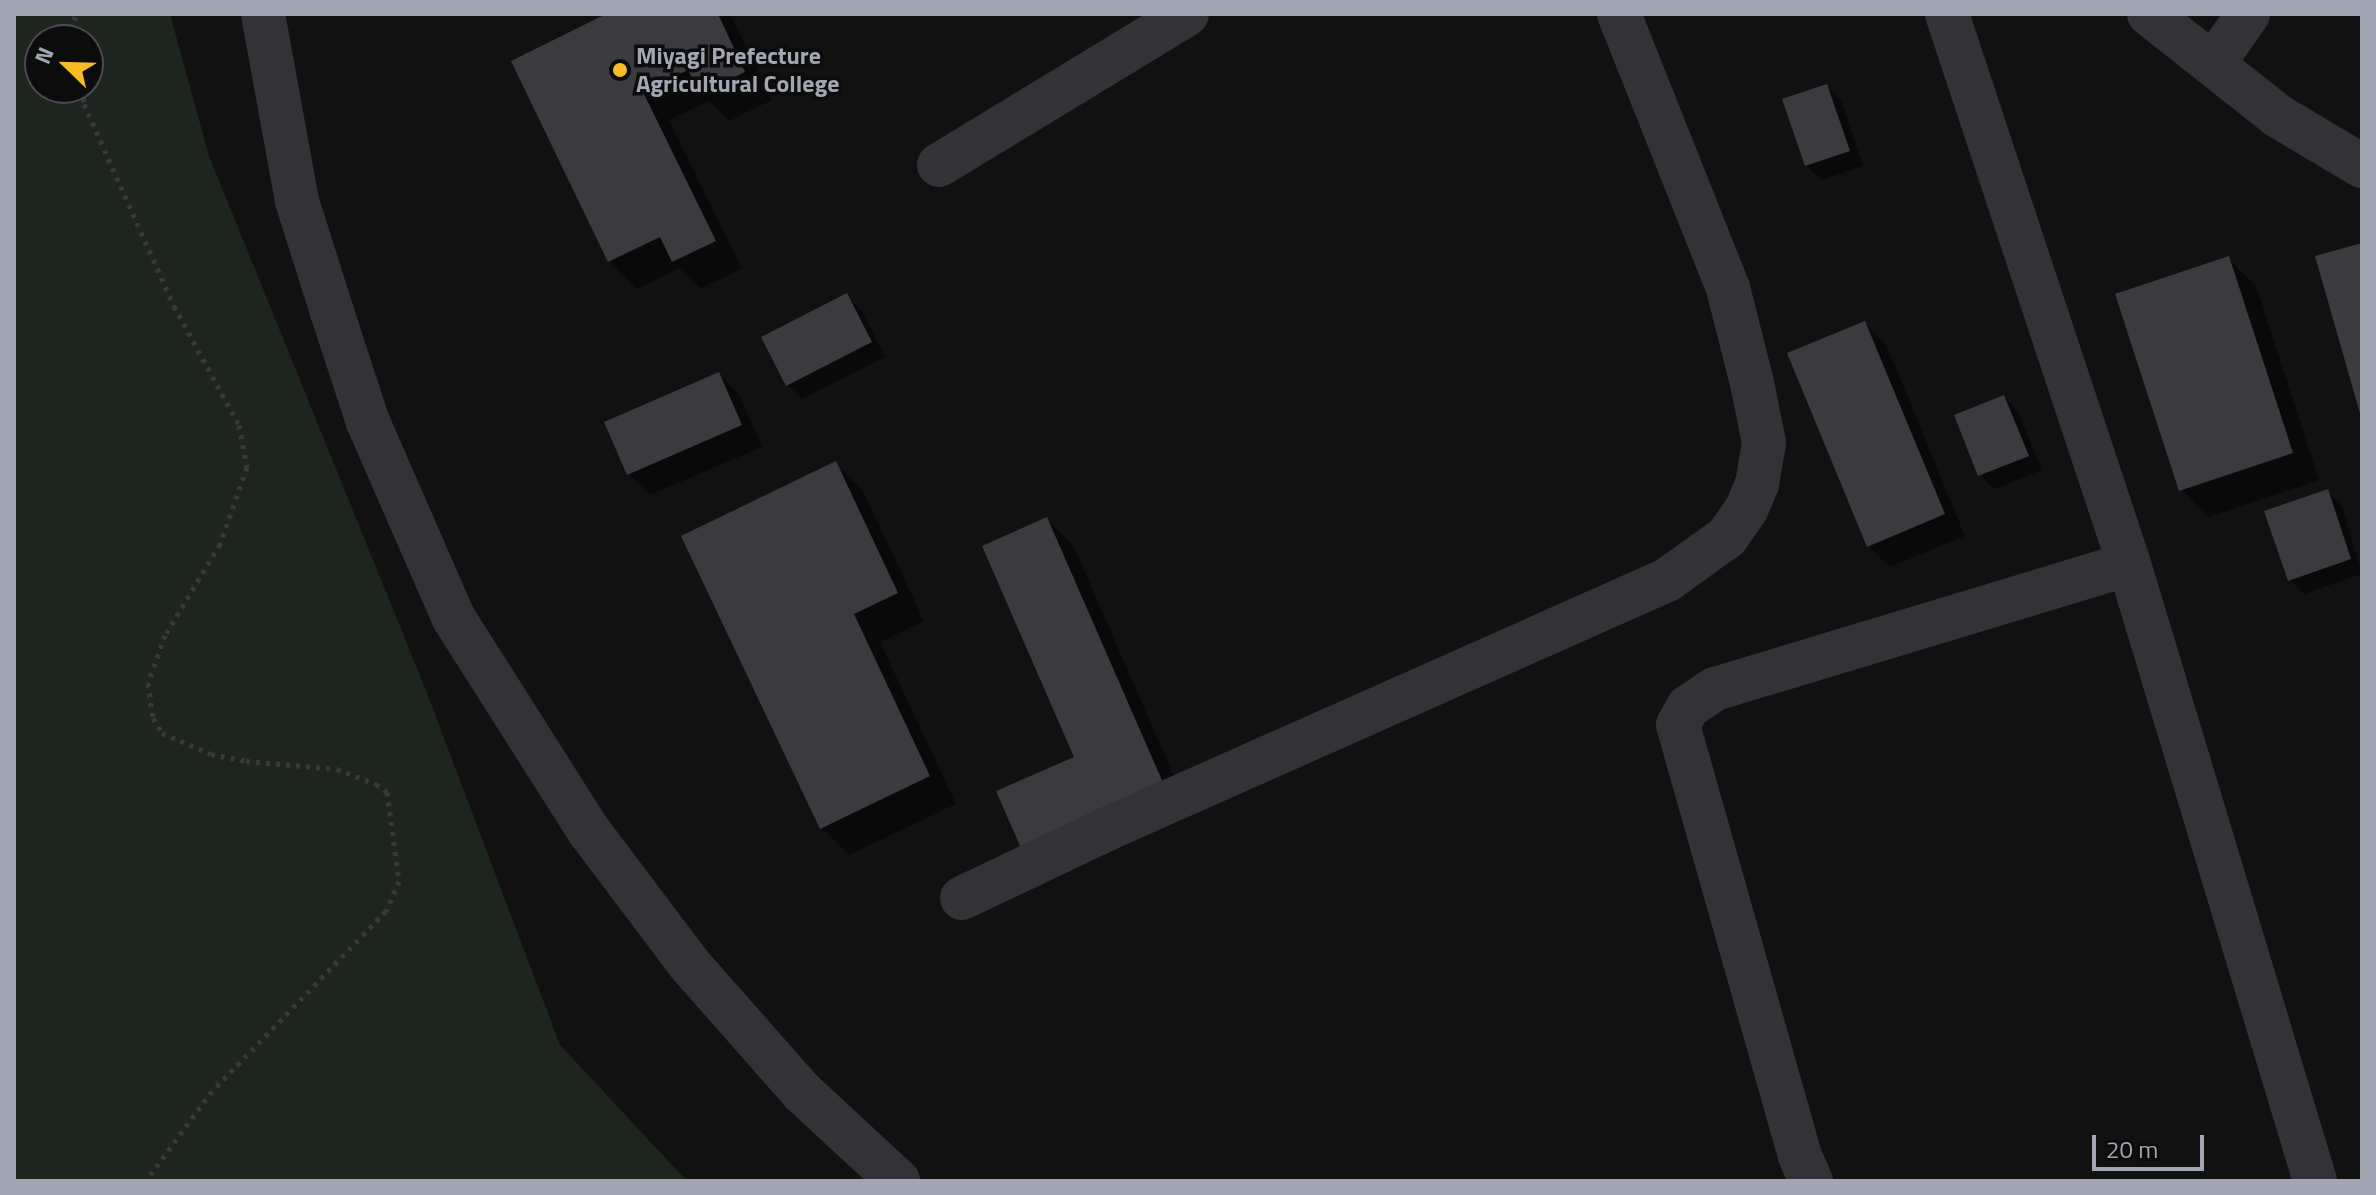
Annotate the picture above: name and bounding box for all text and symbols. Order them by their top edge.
north arrow [24,24,104,104]
text: N [25,42,62,69]
place label: Miyagi Prefecture Agricultural College [636,42,839,98]
marker: Miyagi Prefecture Agricultural College [611,61,629,79]
scale bar [2096,1119,2208,1169]
text: 20 m [2106,1131,2158,1167]

